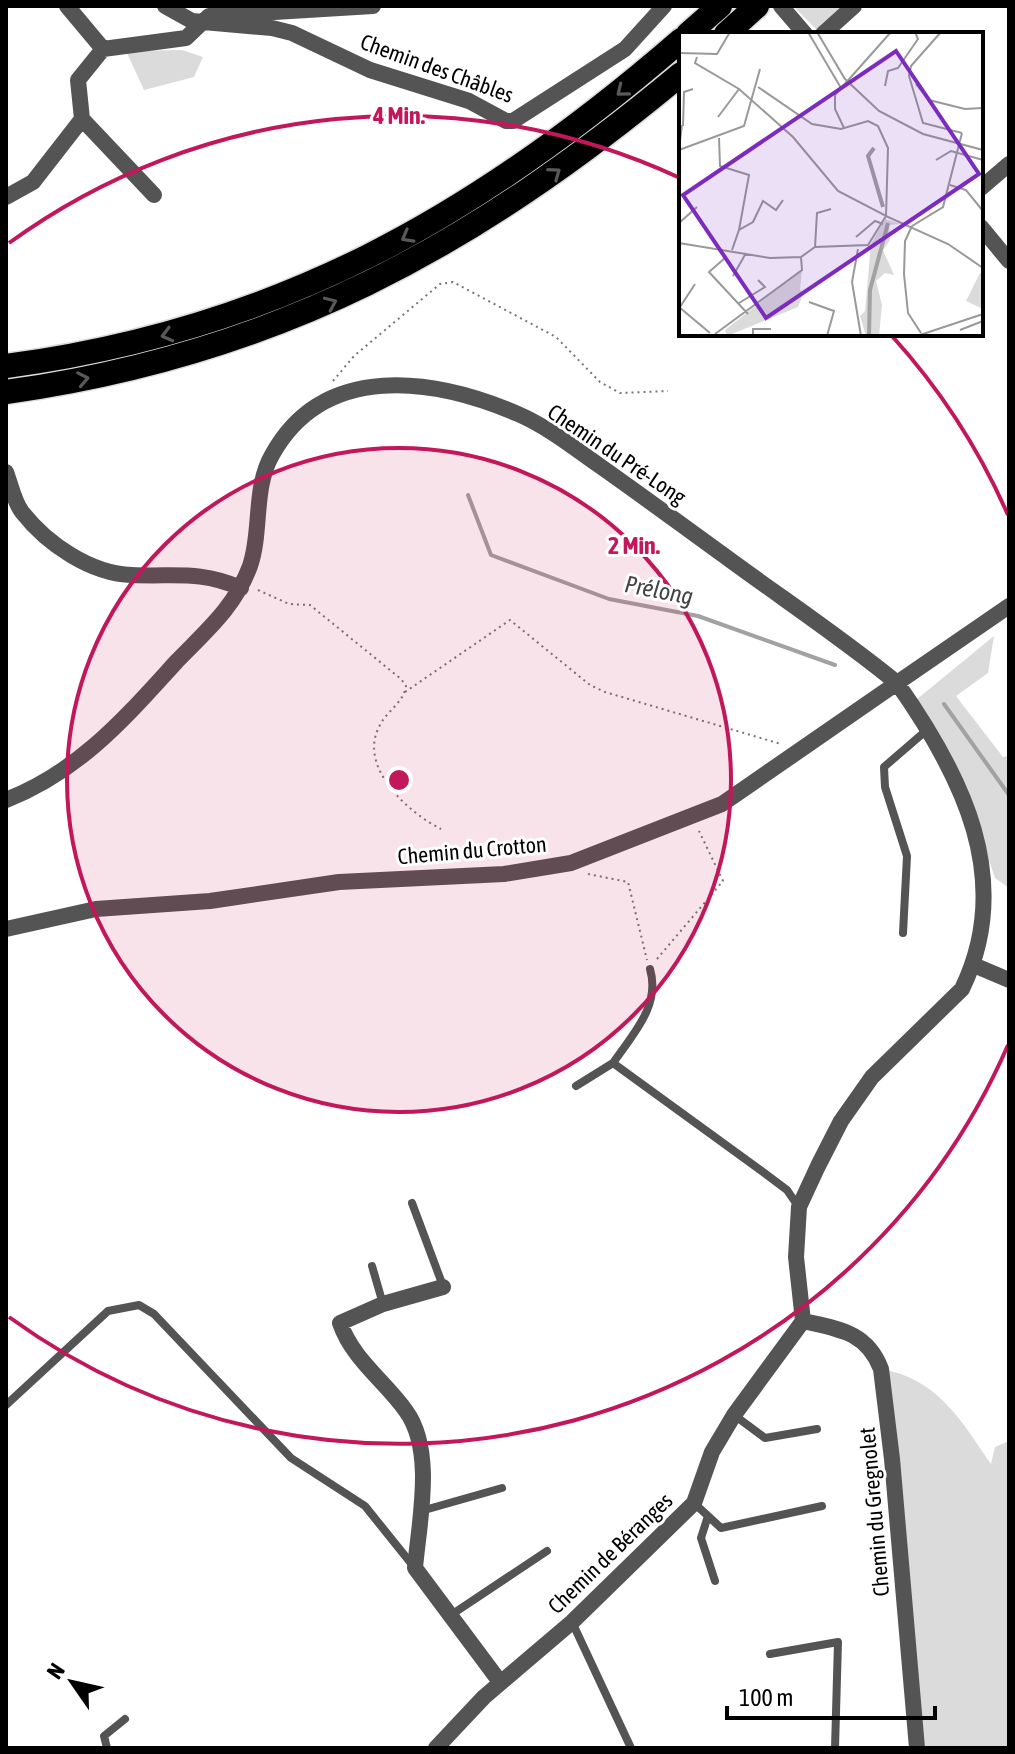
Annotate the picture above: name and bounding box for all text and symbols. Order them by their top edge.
street label: Chemin des Châbles [357,28,517,108]
inset map [679,32,983,336]
one-way arrow [616,81,631,96]
text: 4 Min. [372,102,425,129]
one-way arrow [547,168,561,183]
one-way arrow [401,228,416,243]
one-way arrow [323,296,337,312]
one-way arrow [160,325,174,342]
one-way arrow [76,372,90,389]
street label: Chemin du Pré-Long [543,398,691,510]
text: 2 Min. [608,532,660,559]
water label: Prélong [622,570,696,610]
centre of rings [385,766,413,794]
street label: Chemin du Crotton [396,831,548,869]
street label: Chemin du Gregnolet [854,1426,894,1598]
street label: Chemin de Béranges [542,1487,678,1619]
north arrow [32,1642,112,1722]
text: N [41,1658,70,1683]
scale bar [727,1670,935,1720]
text: 100 m [739,1684,793,1711]

